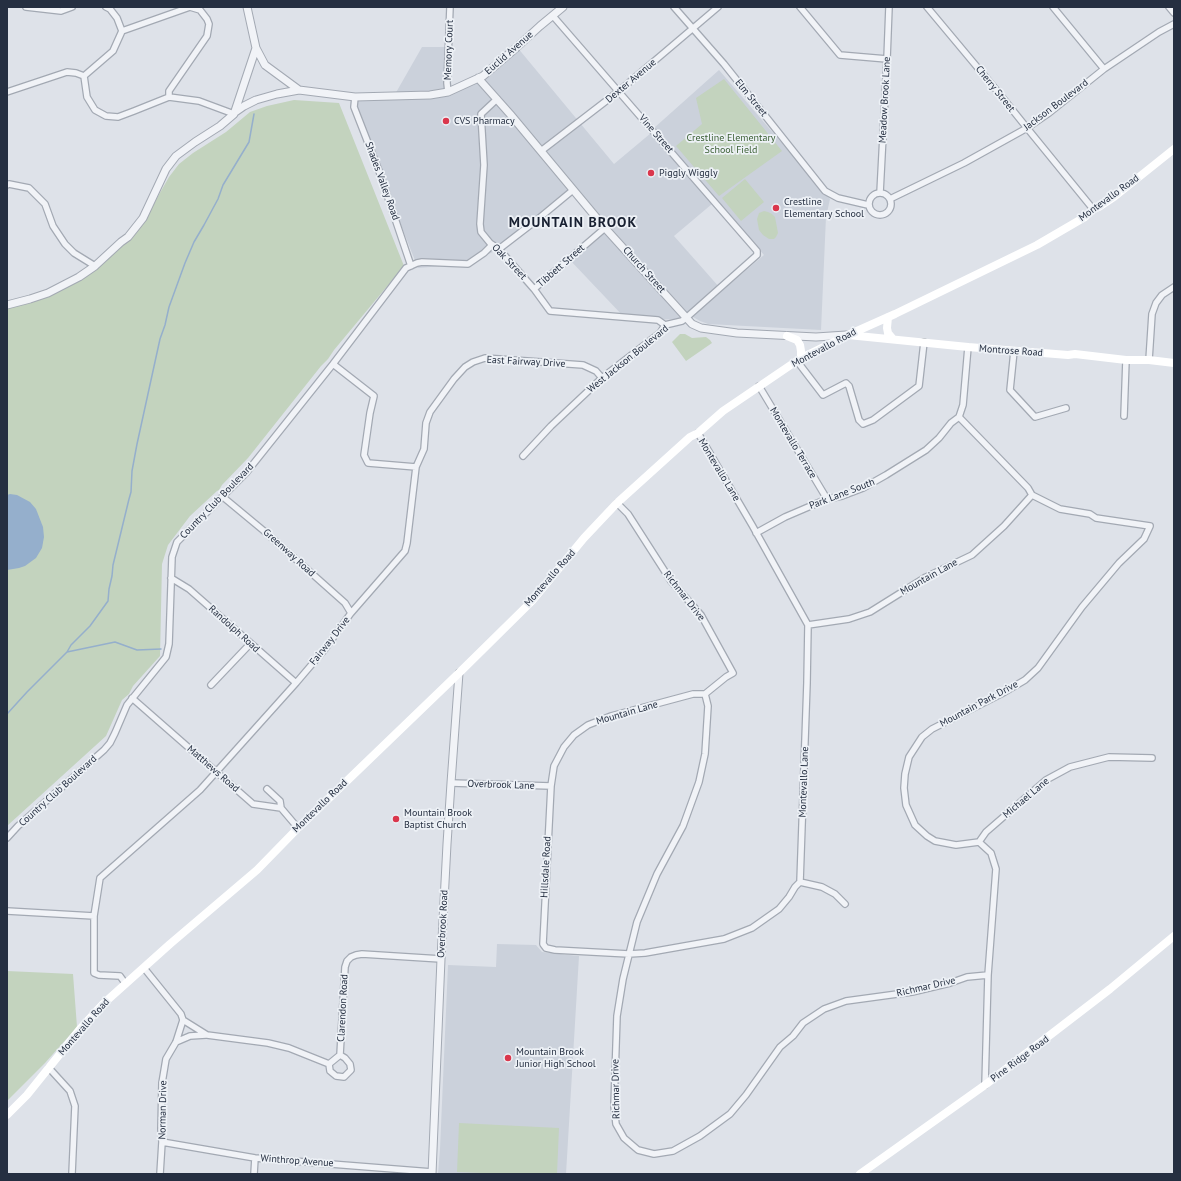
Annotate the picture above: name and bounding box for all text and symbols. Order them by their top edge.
street label: Memory Court [442,20,456,80]
street label: Euclid Avenue [482,29,536,77]
street label: Dexter Avenue [603,56,659,106]
street label: Meadow Brook Lane [877,56,893,144]
street label: Cherry Street [973,63,1017,115]
street label: Elm Street [732,77,770,119]
street label: Jackson Boulevard [1021,77,1091,133]
street label: Vine Street [636,112,676,156]
place label: CVS Pharmacy [454,115,515,127]
marker: CVS Pharmacy [441,116,451,126]
park label: Crestline Elementary School Field [687,132,775,156]
street label: Shades Valley Road [362,140,402,222]
place label: Piggly Wiggly [659,167,718,179]
marker: Piggly Wiggly [646,168,656,178]
street label: Montevallo Road [1076,172,1142,224]
place label: Crestline Elementary School [784,196,864,220]
marker: Crestline Elementary School [771,203,781,213]
district label: MOUNTAIN BROOK [509,215,637,231]
street label: Oak Street [489,242,529,282]
street label: Tibbett Street [535,242,587,290]
street label: Church Street [620,244,668,296]
street label: West Jackson Boulevard [585,323,671,395]
street label: Montevallo Road [790,326,858,370]
street label: Montrose Road [979,343,1043,359]
street label: East Fairway Drive [486,354,566,370]
street label: Montevallo Terrace [767,405,819,481]
street label: Montevallo Lane [696,436,742,504]
street label: Country Club Boulevard [178,461,256,541]
street label: Park Lane South [808,476,876,512]
street label: Greenway Road [261,527,317,579]
street label: Montevallo Road [522,547,578,609]
street label: Mountain Lane [898,556,960,598]
street label: Richmar Drive [661,569,707,623]
street label: Randolph Road [206,603,262,655]
street label: Fairway Drive [307,614,353,668]
street label: Mountain Park Drive [938,678,1020,730]
street label: Mountain Lane [595,698,659,728]
street label: Matthews Road [184,743,242,795]
street label: Montevallo Lane [797,746,811,818]
street label: Country Club Boulevard [17,753,99,829]
street label: Michael Lane [1000,775,1052,821]
street label: Montevallo Road [290,777,350,835]
street label: Overbrook Lane [467,778,535,792]
place label: Mountain Brook Baptist Church [404,807,472,830]
marker: Mountain Brook Baptist Church [391,814,401,824]
street label: Hillsdale Road [538,836,554,898]
street label: Overbrook Road [435,890,451,958]
street label: Clarendon Road [335,974,351,1042]
street label: Richmar Drive [895,974,957,1000]
street label: Montevallo Road [56,996,112,1058]
street label: Pine Ridge Road [989,1033,1051,1085]
place label: Mountain Brook Junior High School [516,1046,596,1070]
marker: Mountain Brook Junior High School [503,1053,513,1063]
street label: Richmar Drive [609,1059,623,1119]
street label: Norman Drive [156,1080,170,1140]
street label: Winthrop Avenue [260,1152,334,1170]

